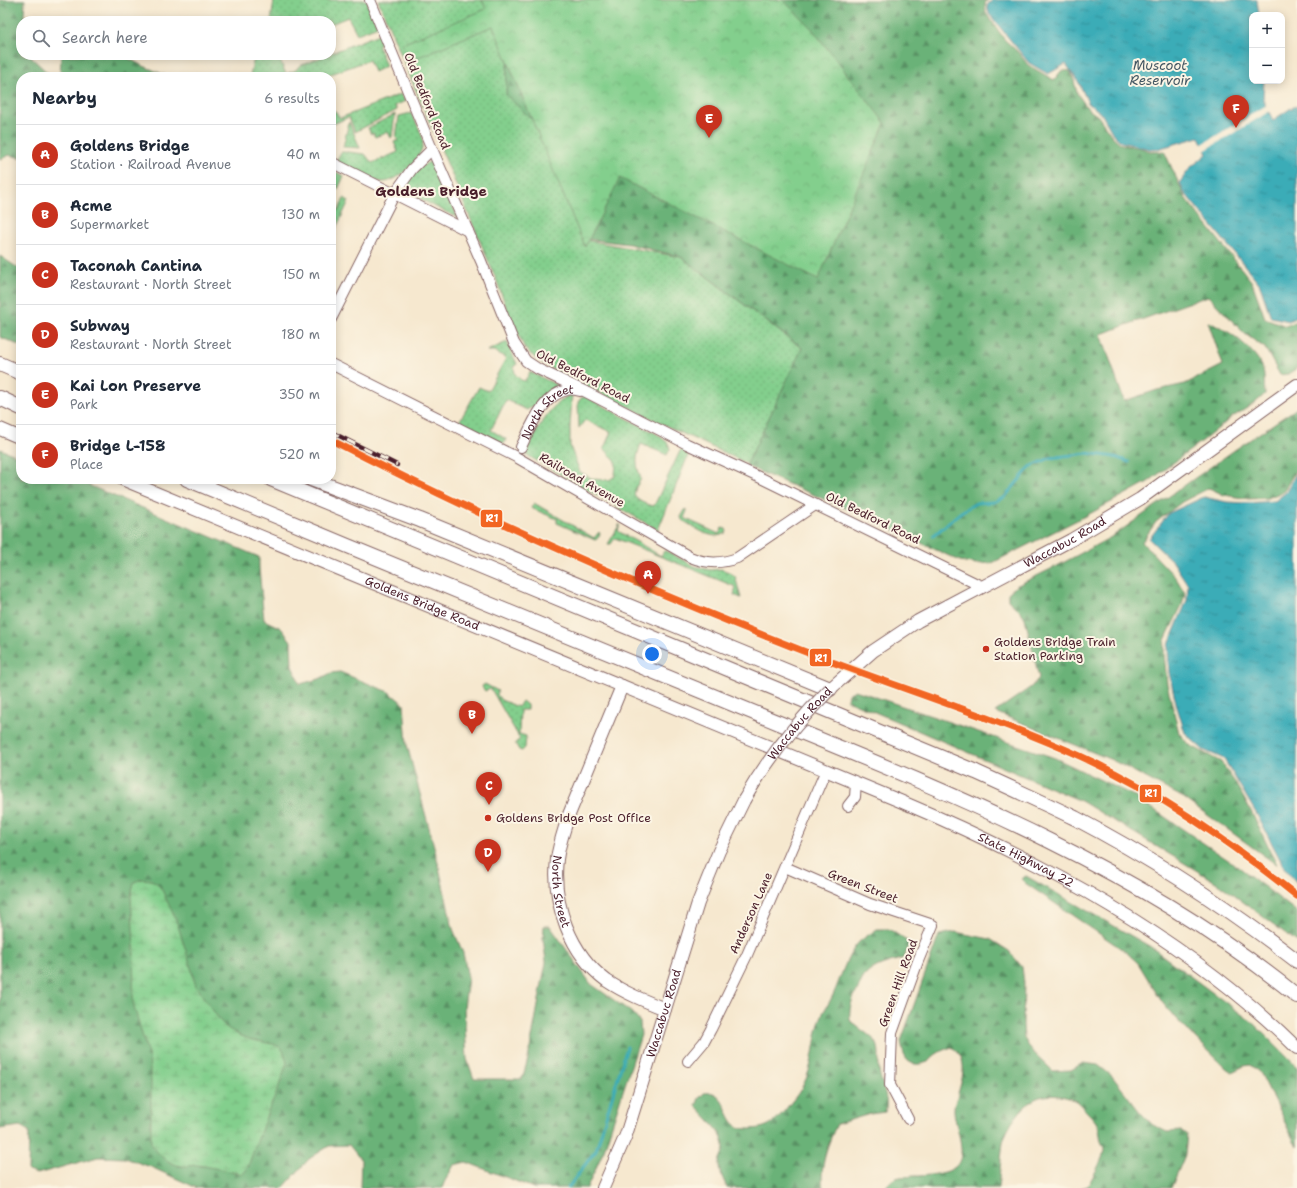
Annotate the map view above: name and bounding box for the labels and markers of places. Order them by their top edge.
pin: F [1223,95,1249,128]
pin: E [696,105,722,138]
pin: A [635,561,661,594]
place label: Goldens Bridge Train Station Parking [994,634,1116,664]
marker: Goldens Bridge Train Station Parking [981,644,991,654]
pin: B [459,701,485,734]
pin: C [476,772,502,805]
place label: Goldens Bridge Post Office [496,810,651,826]
marker: Goldens Bridge Post Office [483,813,493,823]
pin: D [475,839,501,872]

